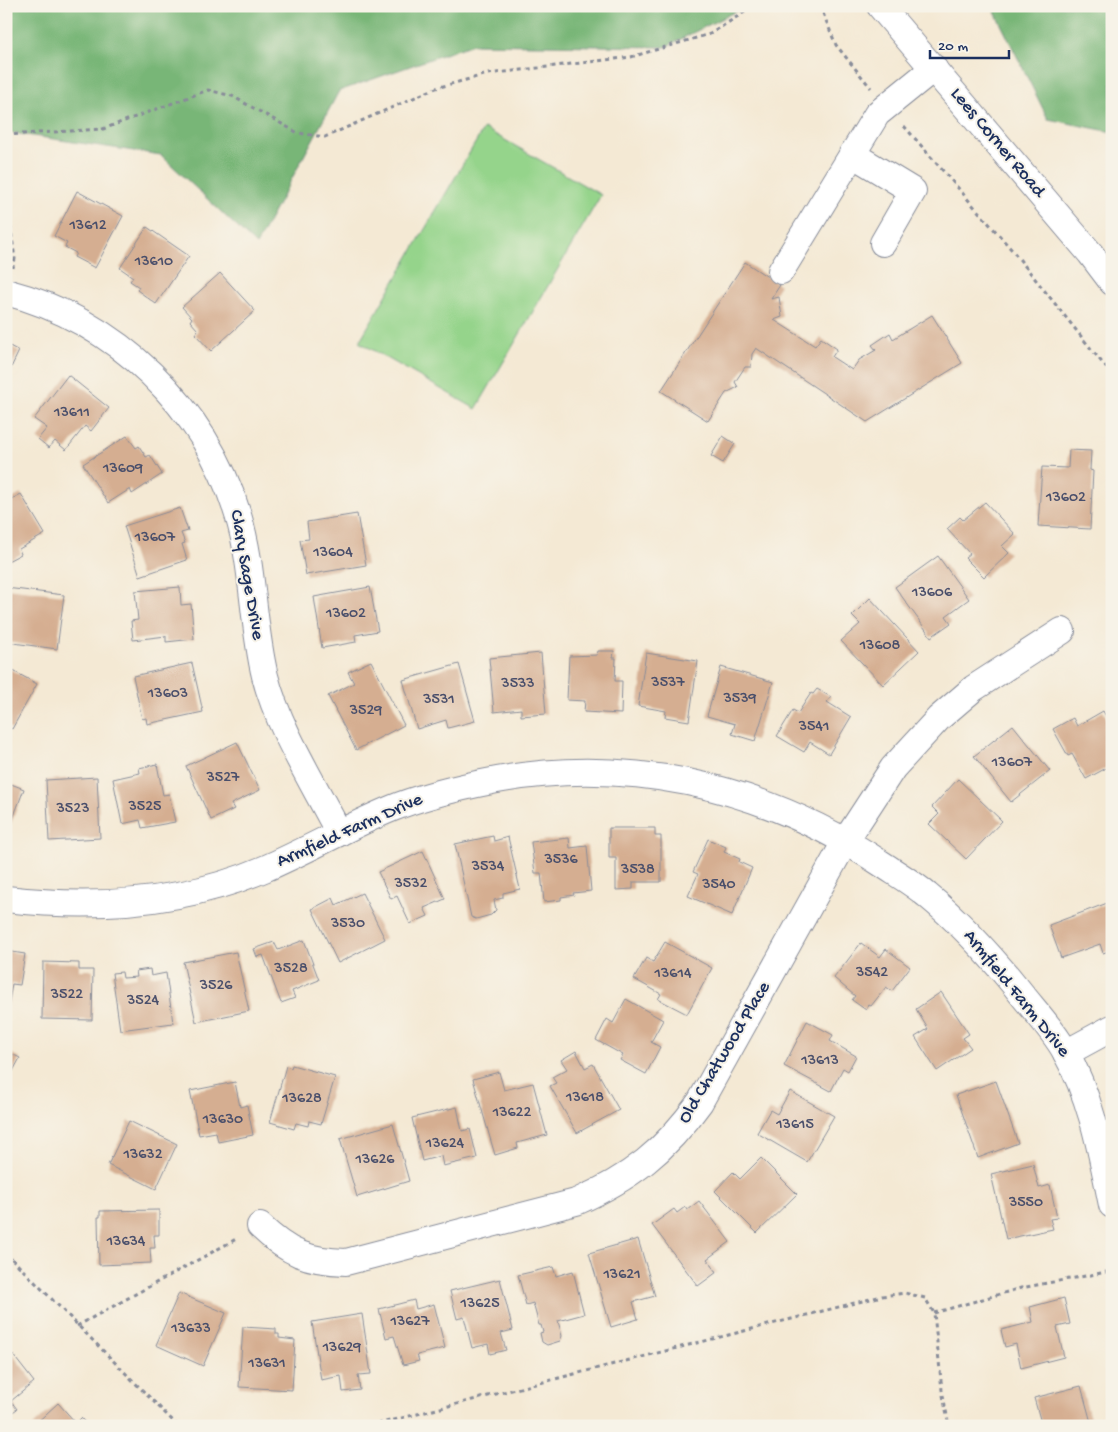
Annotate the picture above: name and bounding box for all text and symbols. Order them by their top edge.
scale bar [930,28,1009,60]
text: 20 m [938,38,968,56]
street label: Lees Corner Road [944,83,1051,204]
house number: 13612 [68,217,107,236]
house number: 13610 [134,253,173,272]
house number: 13611 [53,404,90,423]
house number: 13609 [102,460,143,479]
house number: 13602 [1045,489,1086,508]
street label: Clary Sage Drive [223,508,269,642]
house number: 13607 [134,529,176,548]
house number: 13604 [312,544,353,563]
house number: 13606 [911,584,953,603]
house number: 13602 [325,605,366,624]
house number: 13608 [859,637,901,656]
house number: 3537 [650,674,685,693]
house number: 3533 [500,675,535,694]
house number: 13603 [147,685,188,704]
house number: 3539 [722,690,757,709]
house number: 3531 [422,691,455,710]
house number: 3529 [349,702,382,721]
house number: 3541 [798,718,829,737]
house number: 13607 [991,754,1033,773]
house number: 3527 [206,769,240,788]
street label: Armfield Farm Drive [273,788,427,874]
house number: 3525 [128,798,161,817]
house number: 3523 [56,800,89,819]
house number: 3536 [543,851,578,870]
house number: 3534 [471,858,505,877]
house number: 3538 [620,861,655,880]
house number: 3532 [394,875,428,894]
house number: 3540 [701,876,736,895]
house number: 3530 [330,915,365,934]
street label: Armfield Farm Drive [958,926,1075,1063]
house number: 3528 [273,960,308,979]
house number: 3542 [855,964,888,983]
house number: 13614 [654,965,692,984]
house number: 3526 [199,977,233,996]
street label: Old Chatwood Place [674,978,777,1128]
house number: 3522 [50,986,83,1005]
house number: 3524 [126,992,159,1011]
house number: 13613 [800,1052,839,1071]
house number: 13618 [565,1089,604,1108]
house number: 13628 [281,1090,322,1109]
house number: 13622 [492,1104,531,1123]
house number: 13630 [202,1111,243,1130]
house number: 13615 [775,1116,814,1135]
house number: 13624 [425,1135,465,1154]
house number: 13632 [122,1146,163,1165]
house number: 13626 [355,1151,395,1170]
house number: 3550 [1008,1194,1043,1213]
house number: 13634 [106,1233,146,1252]
house number: 13621 [602,1266,641,1285]
house number: 13625 [459,1295,500,1314]
house number: 13627 [389,1313,430,1332]
house number: 13633 [170,1320,211,1339]
house number: 13629 [322,1339,361,1358]
house number: 13631 [247,1355,286,1374]

